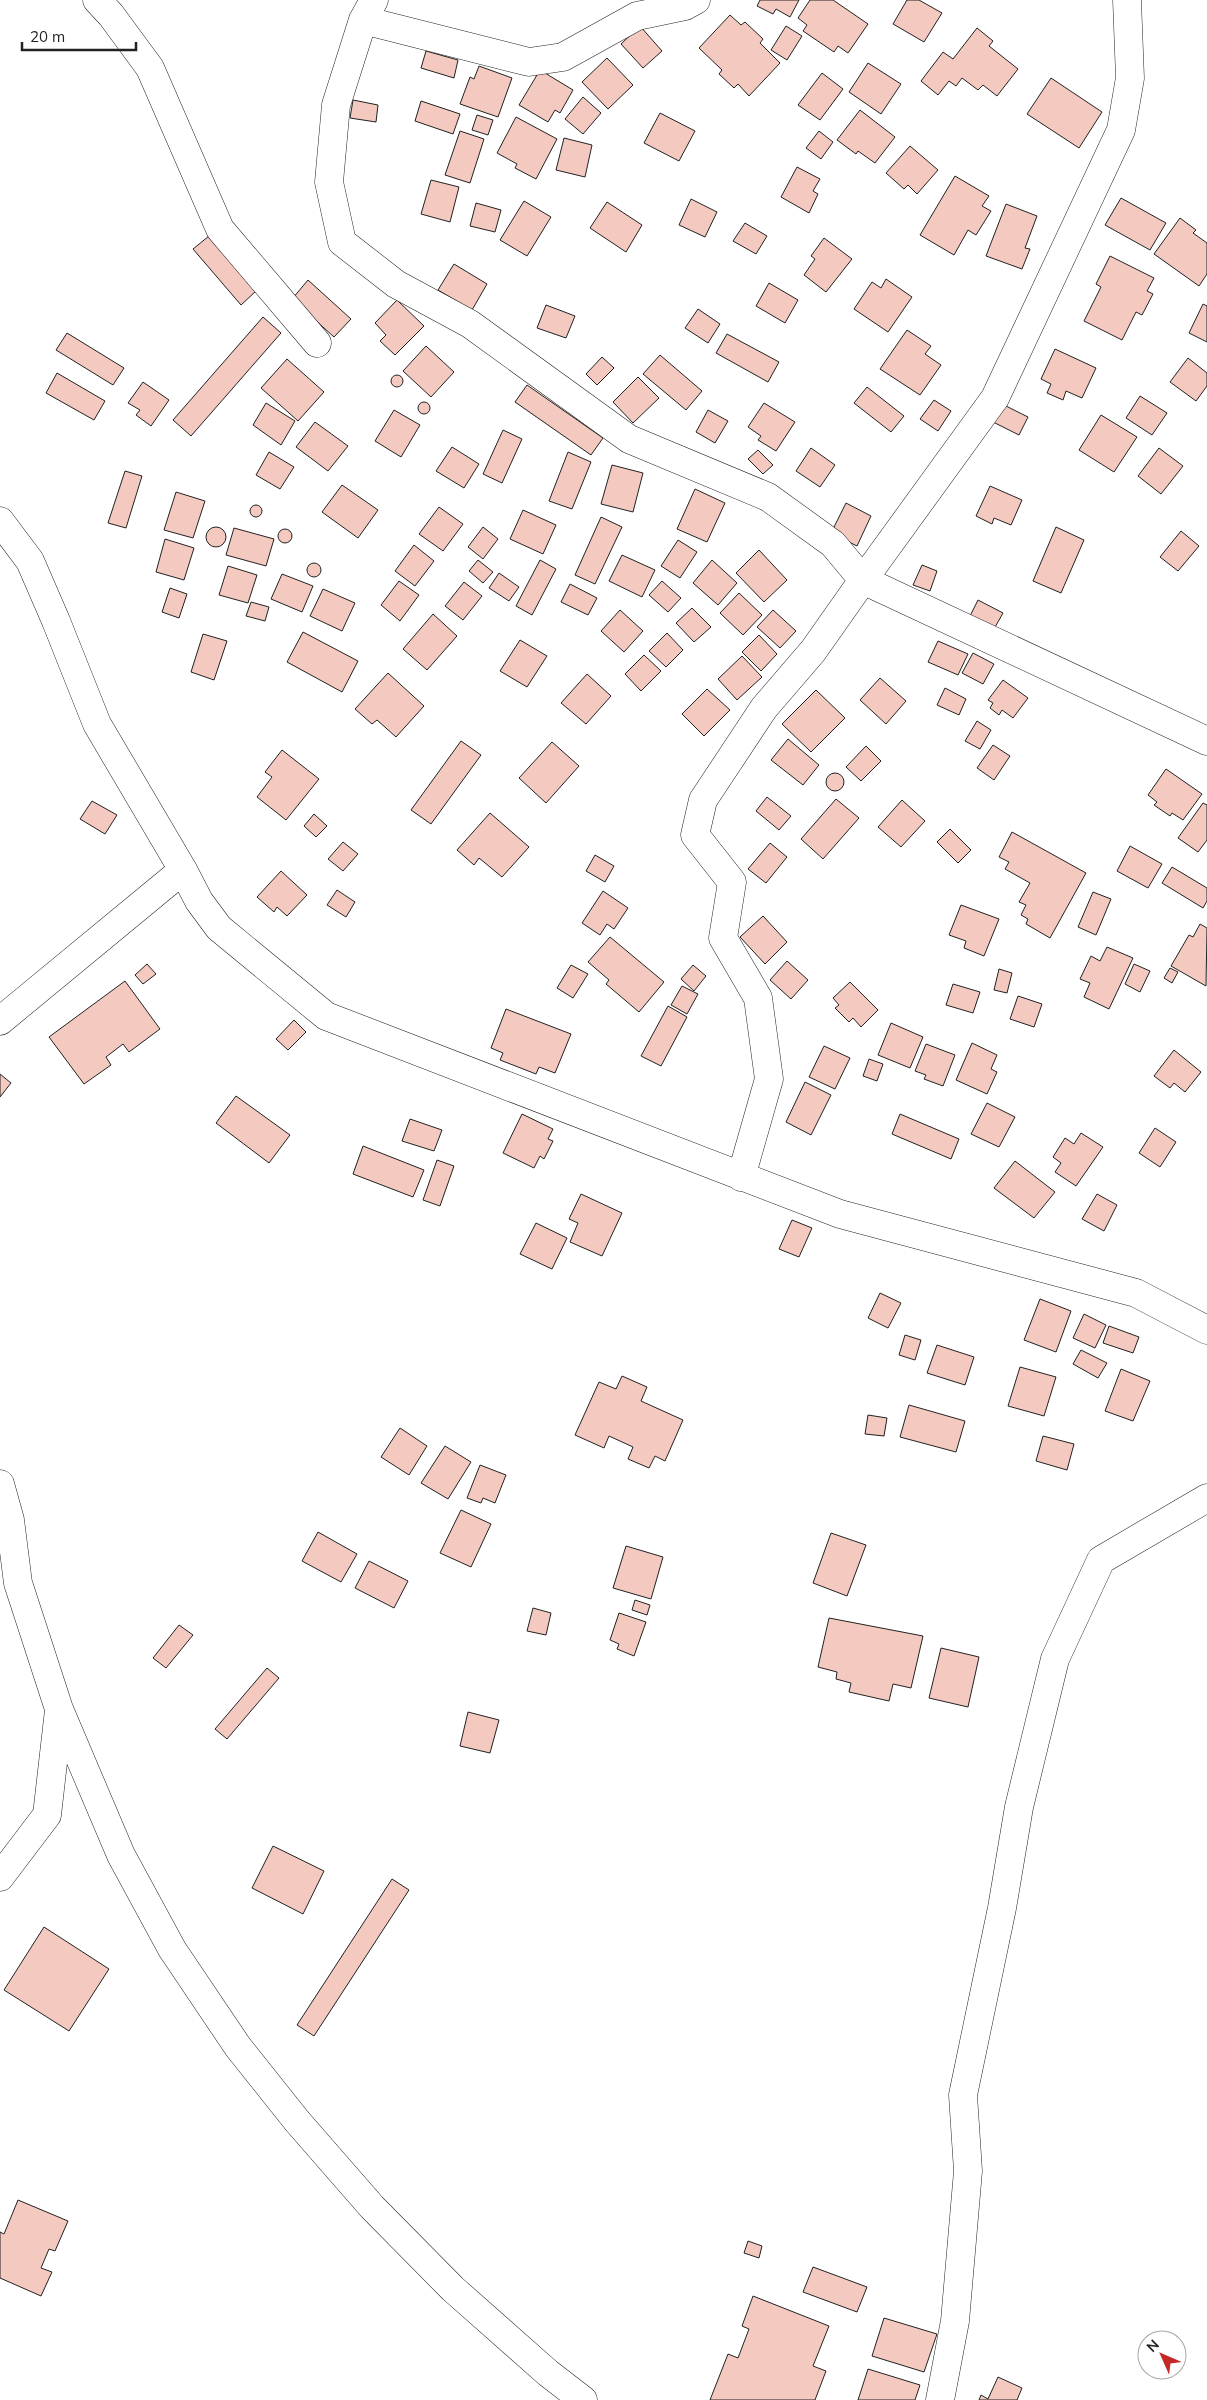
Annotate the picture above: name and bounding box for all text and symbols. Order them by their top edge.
scale bar [22,20,136,52]
text: 20 m [30,27,65,46]
north arrow [1137,2330,1187,2380]
text: N [1143,2336,1163,2356]

